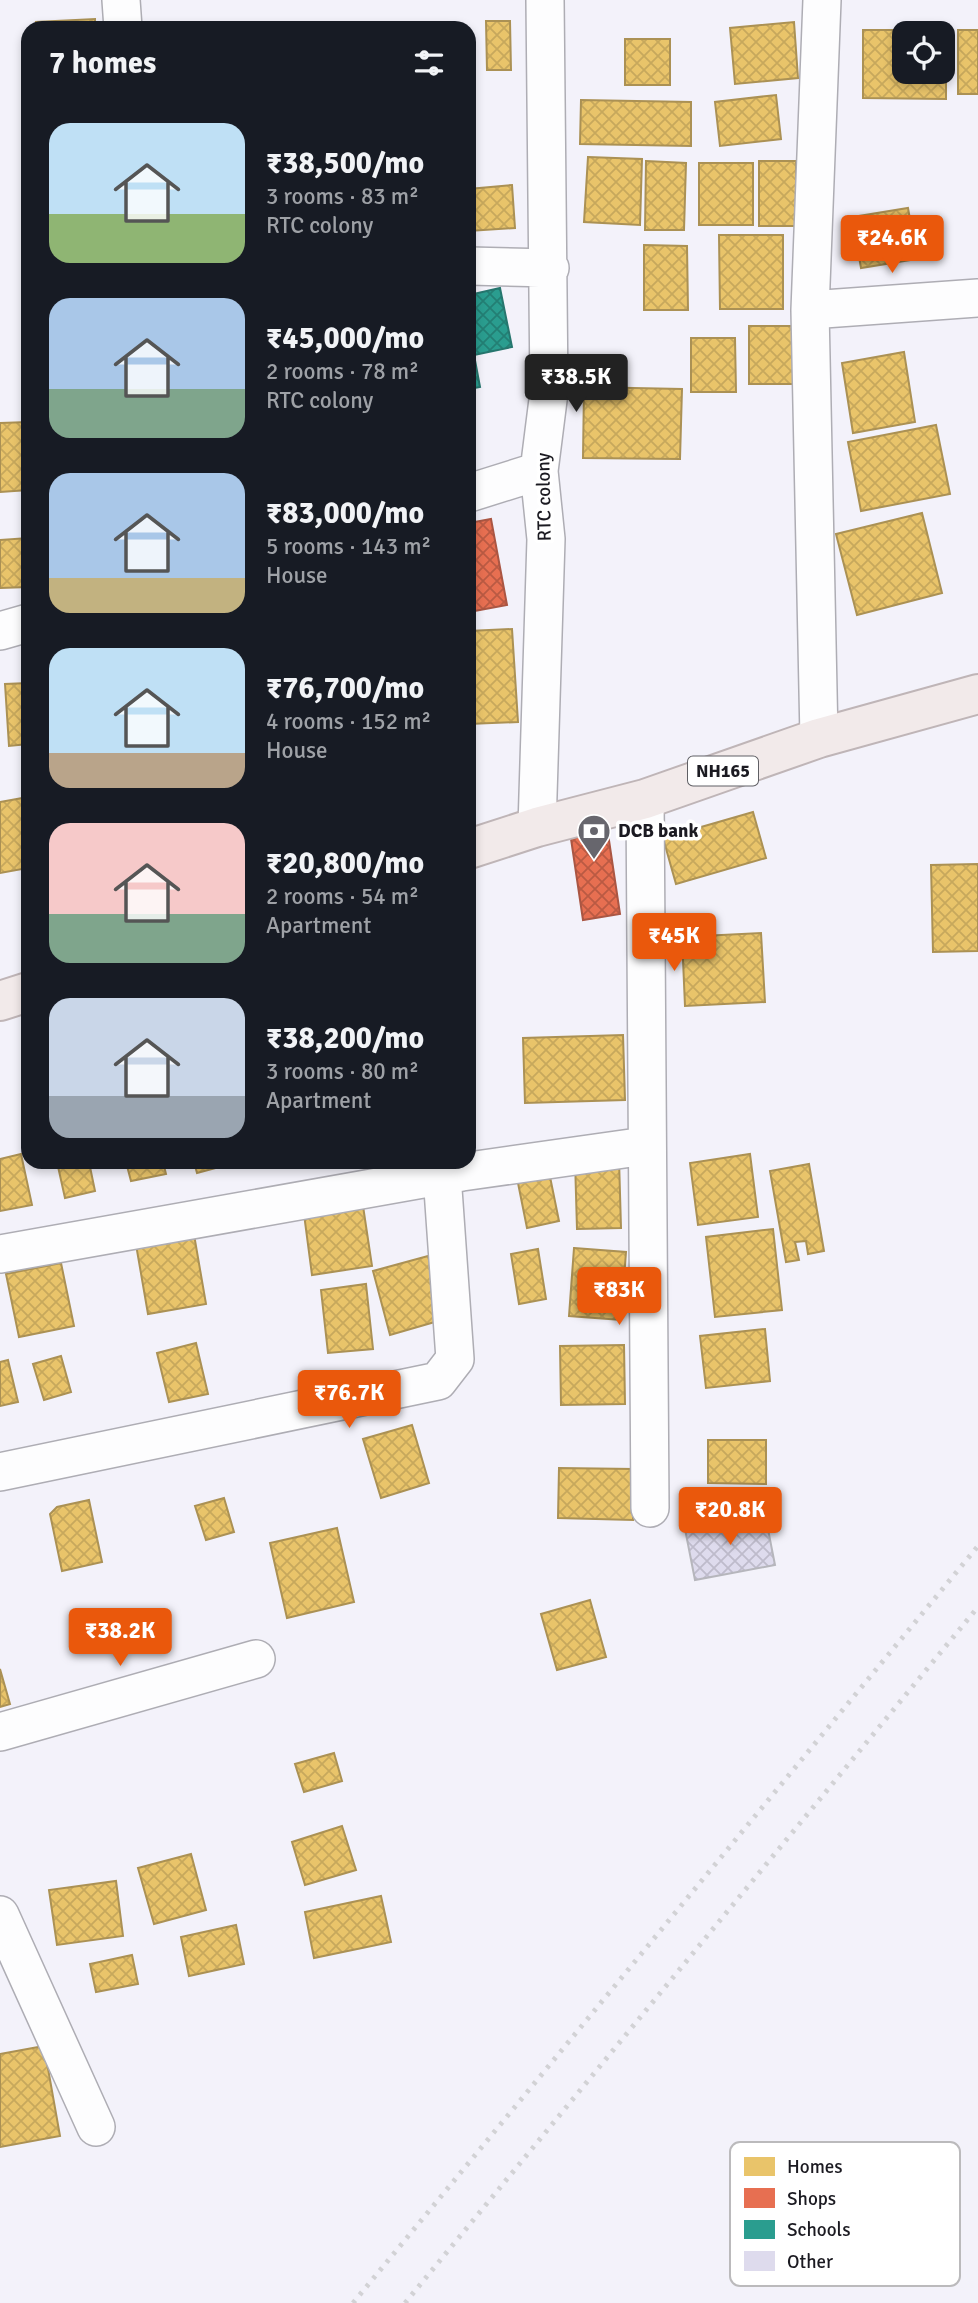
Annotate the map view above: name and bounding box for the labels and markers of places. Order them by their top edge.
pin: ₹24.6K [835,216,949,275]
pin: ₹38.5K [519,354,633,414]
bank icon: DCB bank [575,812,613,861]
place label: DCB bank [618,819,698,843]
pin: ₹45K [633,914,715,973]
pin: ₹83K [578,1268,660,1327]
pin: ₹76.7K [292,1370,406,1430]
pin: ₹20.8K [673,1488,787,1547]
pin: ₹38.2K [63,1608,177,1668]

